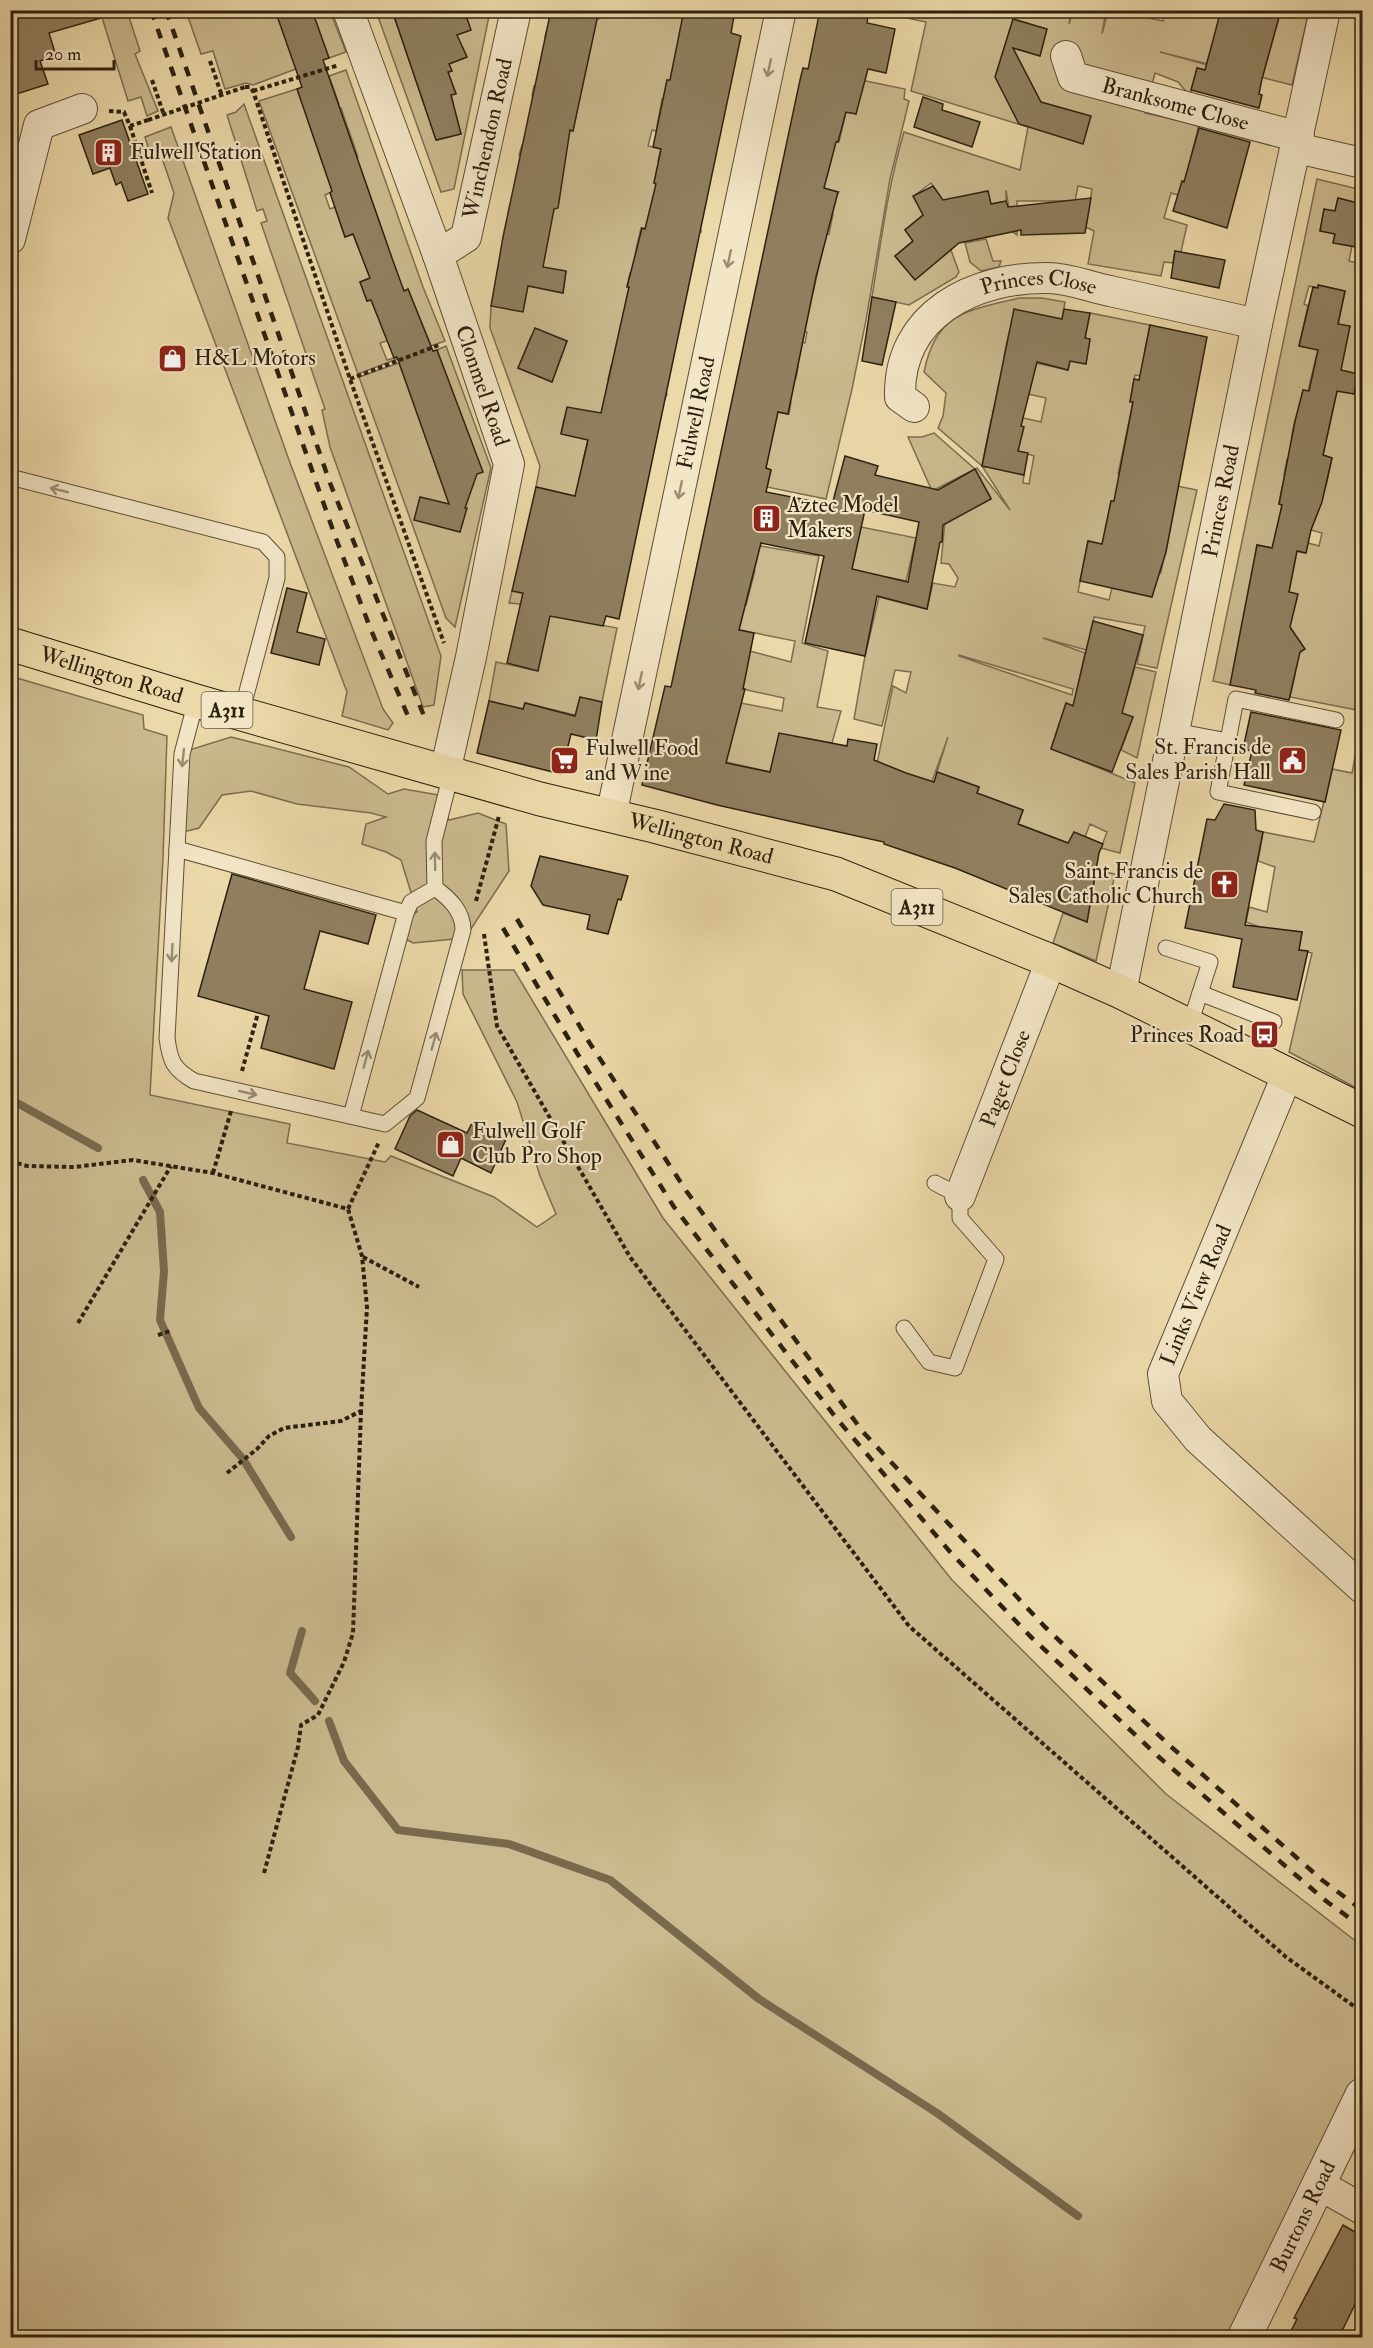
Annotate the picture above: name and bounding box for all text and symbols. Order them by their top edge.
scale bar [36,33,114,71]
text: 20 m [45,43,81,66]
street label: Winchendon Road [456,55,519,223]
one-way arrow [763,57,774,77]
street label: Branksome Close [1099,71,1252,137]
building icon: Fulwell Station [93,136,125,168]
place label: Fulwell Station [130,138,262,166]
one-way arrow [723,248,734,268]
street label: Princes Close [977,264,1100,302]
street label: Clonmel Road [449,321,516,450]
shop icon: H&L Motors [157,342,189,374]
place label: H&L Motors [194,344,316,372]
street label: Fulwell Road [670,354,722,472]
street label: Princes Road [1196,442,1246,560]
one-way arrow [674,480,685,500]
one-way arrow [50,483,69,495]
place label: Aztec Model Makers [786,491,899,544]
building icon: Aztec Model Makers [750,502,782,534]
street label: Wellington Road [35,640,187,710]
one-way arrow [633,671,645,690]
road number: A311 [202,692,252,728]
place label: St. Francis de Sales Parish Hall [1125,733,1271,786]
place label: Fulwell Food and Wine [585,734,699,787]
public building icon: St. Francis de Sales Parish Hall [1276,744,1308,776]
supermarket icon: Fulwell Food and Wine [548,745,580,777]
one-way arrow [177,748,188,768]
street label: Wellington Road [625,806,777,871]
one-way arrow [429,852,440,872]
place label: Saint Francis de Sales Catholic Church [1008,857,1203,910]
church icon: Saint Francis de Sales Catholic Church [1208,868,1240,900]
road number: A311 [892,889,942,925]
one-way arrow [166,942,177,962]
bus stop icon: Princes Road [1249,1019,1281,1051]
place label: Princes Road [1130,1021,1244,1049]
street label: Paget Close [974,1026,1037,1131]
one-way arrow [428,1031,440,1050]
one-way arrow [361,1050,372,1069]
one-way arrow [238,1087,257,1099]
place label: Fulwell Golf Club Pro Shop [472,1117,602,1171]
shop icon: Fulwell Golf Club Pro Shop [435,1128,467,1160]
street label: Links View Road [1154,1220,1238,1370]
street label: Burtons Road [1264,2156,1342,2277]

